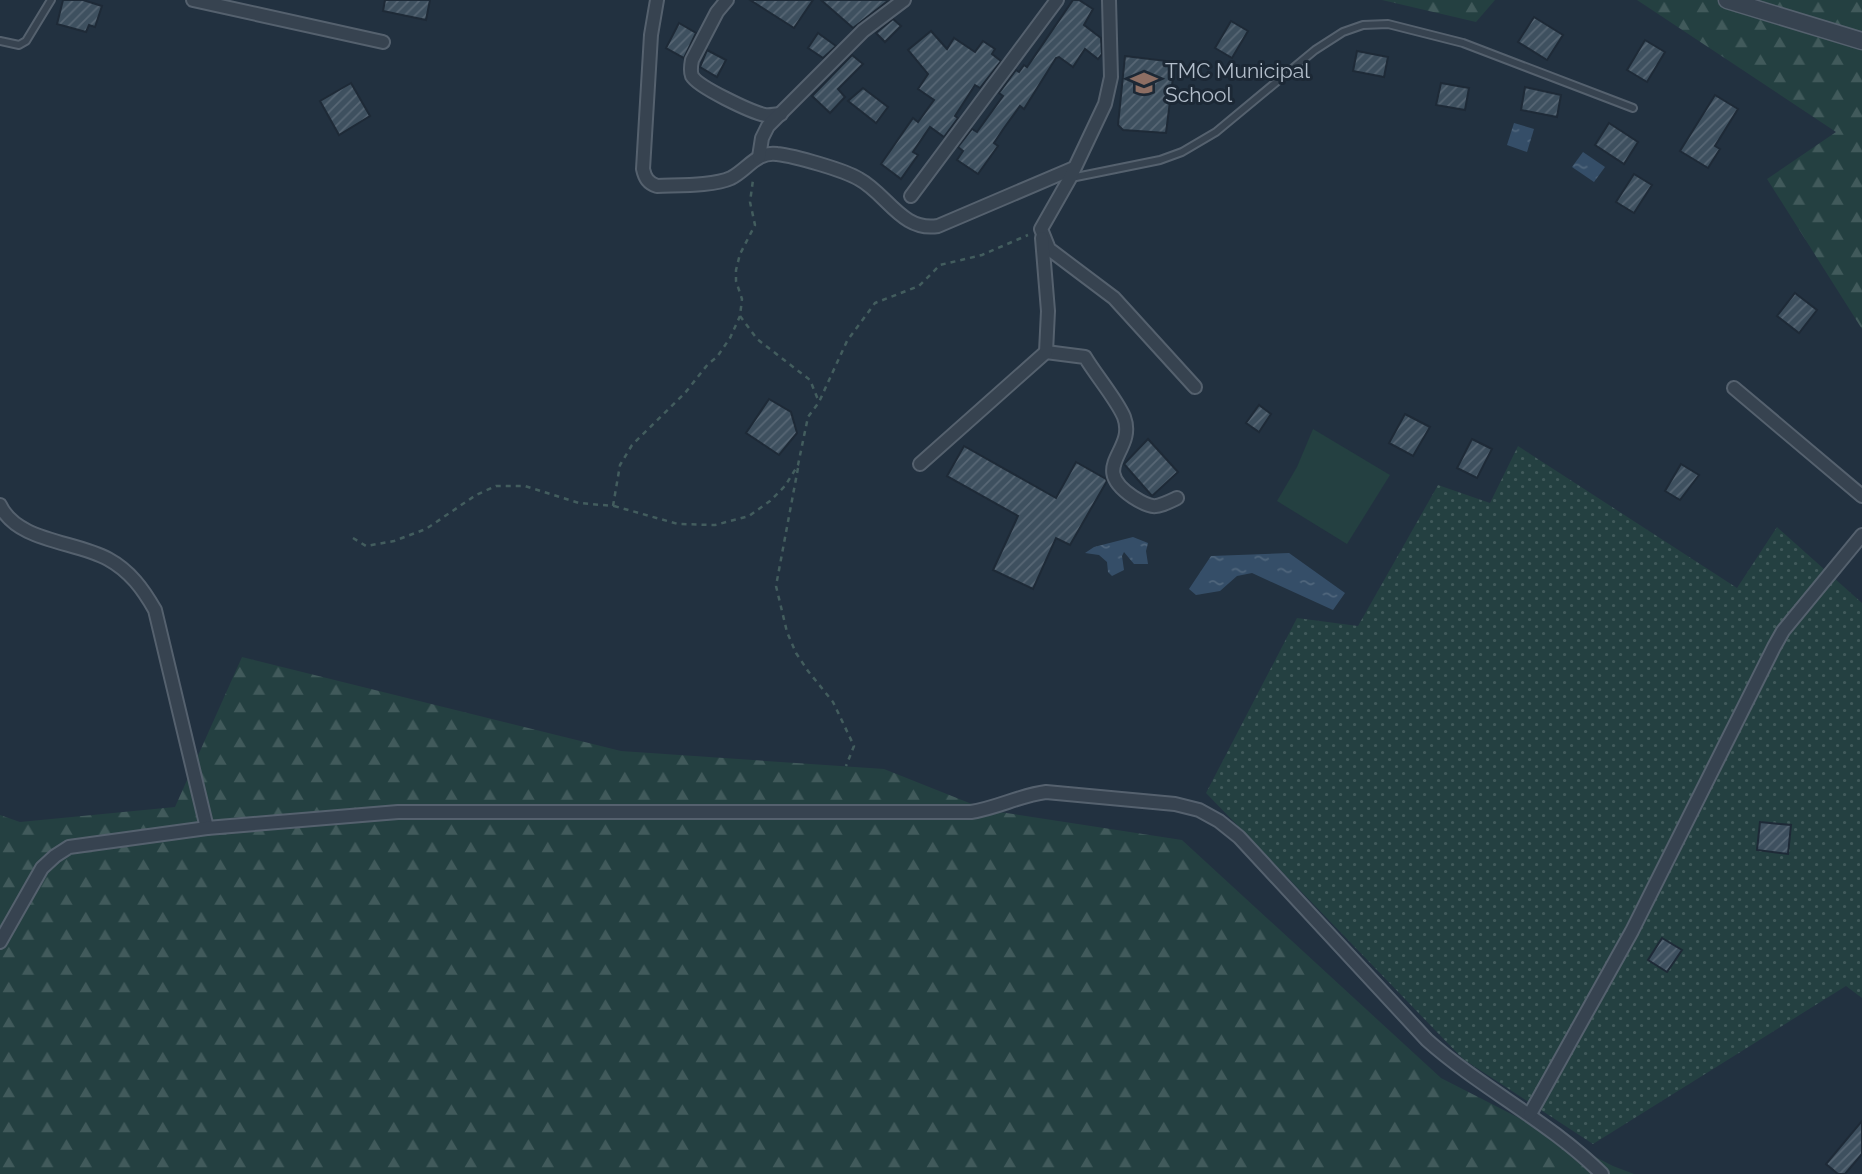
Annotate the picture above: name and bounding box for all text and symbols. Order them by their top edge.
place label: TMC Municipal School [1165,58,1310,107]
school or university icon: TMC Municipal School [1129,68,1159,98]

